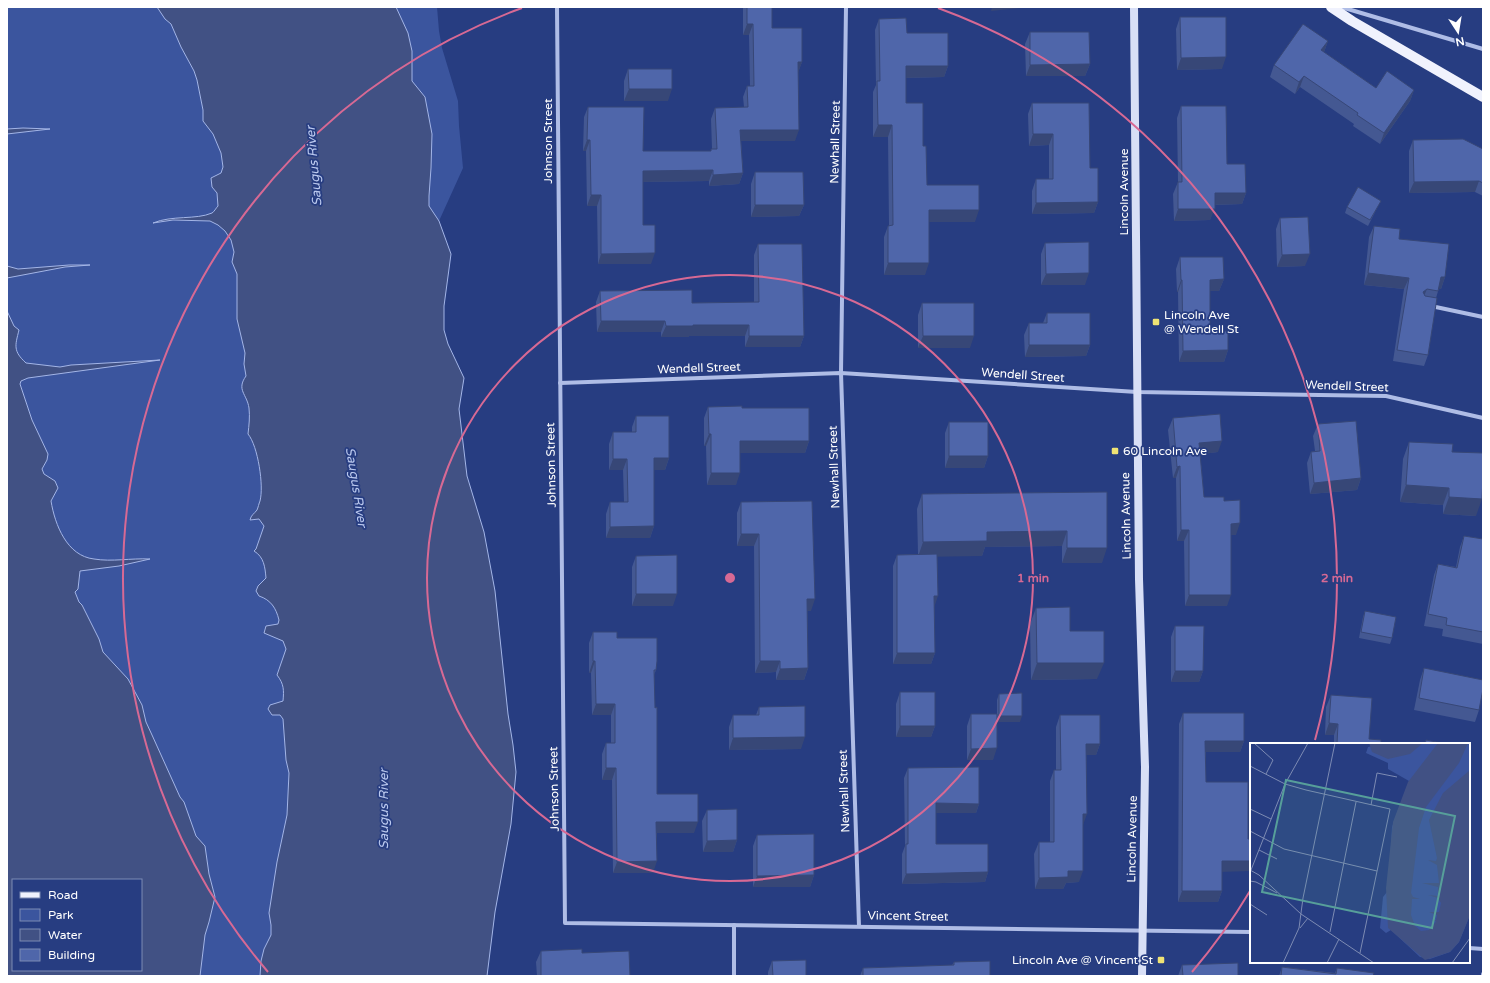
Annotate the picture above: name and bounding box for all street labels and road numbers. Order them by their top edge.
street label: Johnson Street [541,98,555,184]
street label: Newhall Street [827,100,843,184]
street label: Lincoln Avenue [1117,148,1131,236]
street label: Wendell Street [657,360,741,376]
street label: Wendell Street [981,365,1066,385]
street label: Wendell Street [1305,378,1389,394]
street label: Johnson Street [543,422,559,508]
street label: Newhall Street [826,425,842,509]
street label: Lincoln Avenue [1118,472,1134,560]
street label: Johnson Street [546,746,562,832]
street label: Newhall Street [836,749,852,833]
street label: Lincoln Avenue [1124,795,1140,883]
street label: Vincent Street [867,908,949,924]

